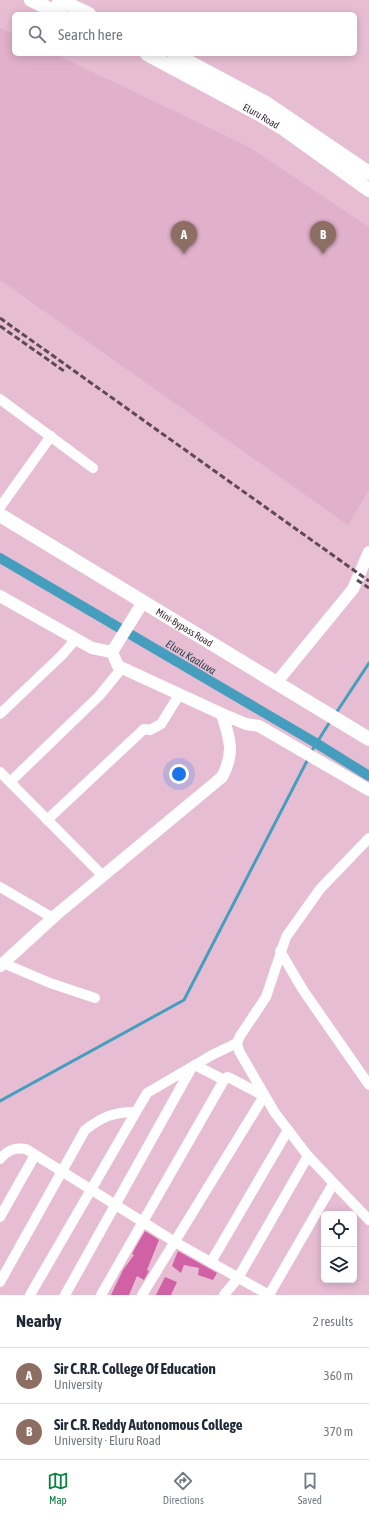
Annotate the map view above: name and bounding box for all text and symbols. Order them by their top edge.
search box [12,12,357,56]
icon: search [26,23,48,45]
text: Search here [58,26,123,43]
street label: Eluru Road [241,102,281,131]
pin: A [171,221,197,254]
pin: B [310,221,336,254]
street label: Mini-Bypass Road [154,606,215,649]
water label: Eluru Kaaluva [164,637,218,677]
your location [169,764,189,784]
map controls [321,1211,357,1283]
button: locate [321,1211,357,1247]
button: layers [321,1247,357,1283]
text: Nearby [16,1311,62,1331]
text: 2 results [313,1314,353,1329]
text: Sir C.R.R. College Of Education [54,1360,216,1377]
text: A [26,1368,32,1383]
text: 360 m [324,1368,353,1383]
text: University [54,1377,103,1392]
text: Sir C.R. Reddy Autonomous College [54,1416,243,1433]
text: B [26,1424,32,1439]
text: 370 m [324,1424,353,1439]
text: University · Eluru Road [54,1433,161,1448]
tab: Map [47,1470,69,1506]
tab: Directions [163,1470,204,1506]
tab: Saved [298,1470,322,1506]

